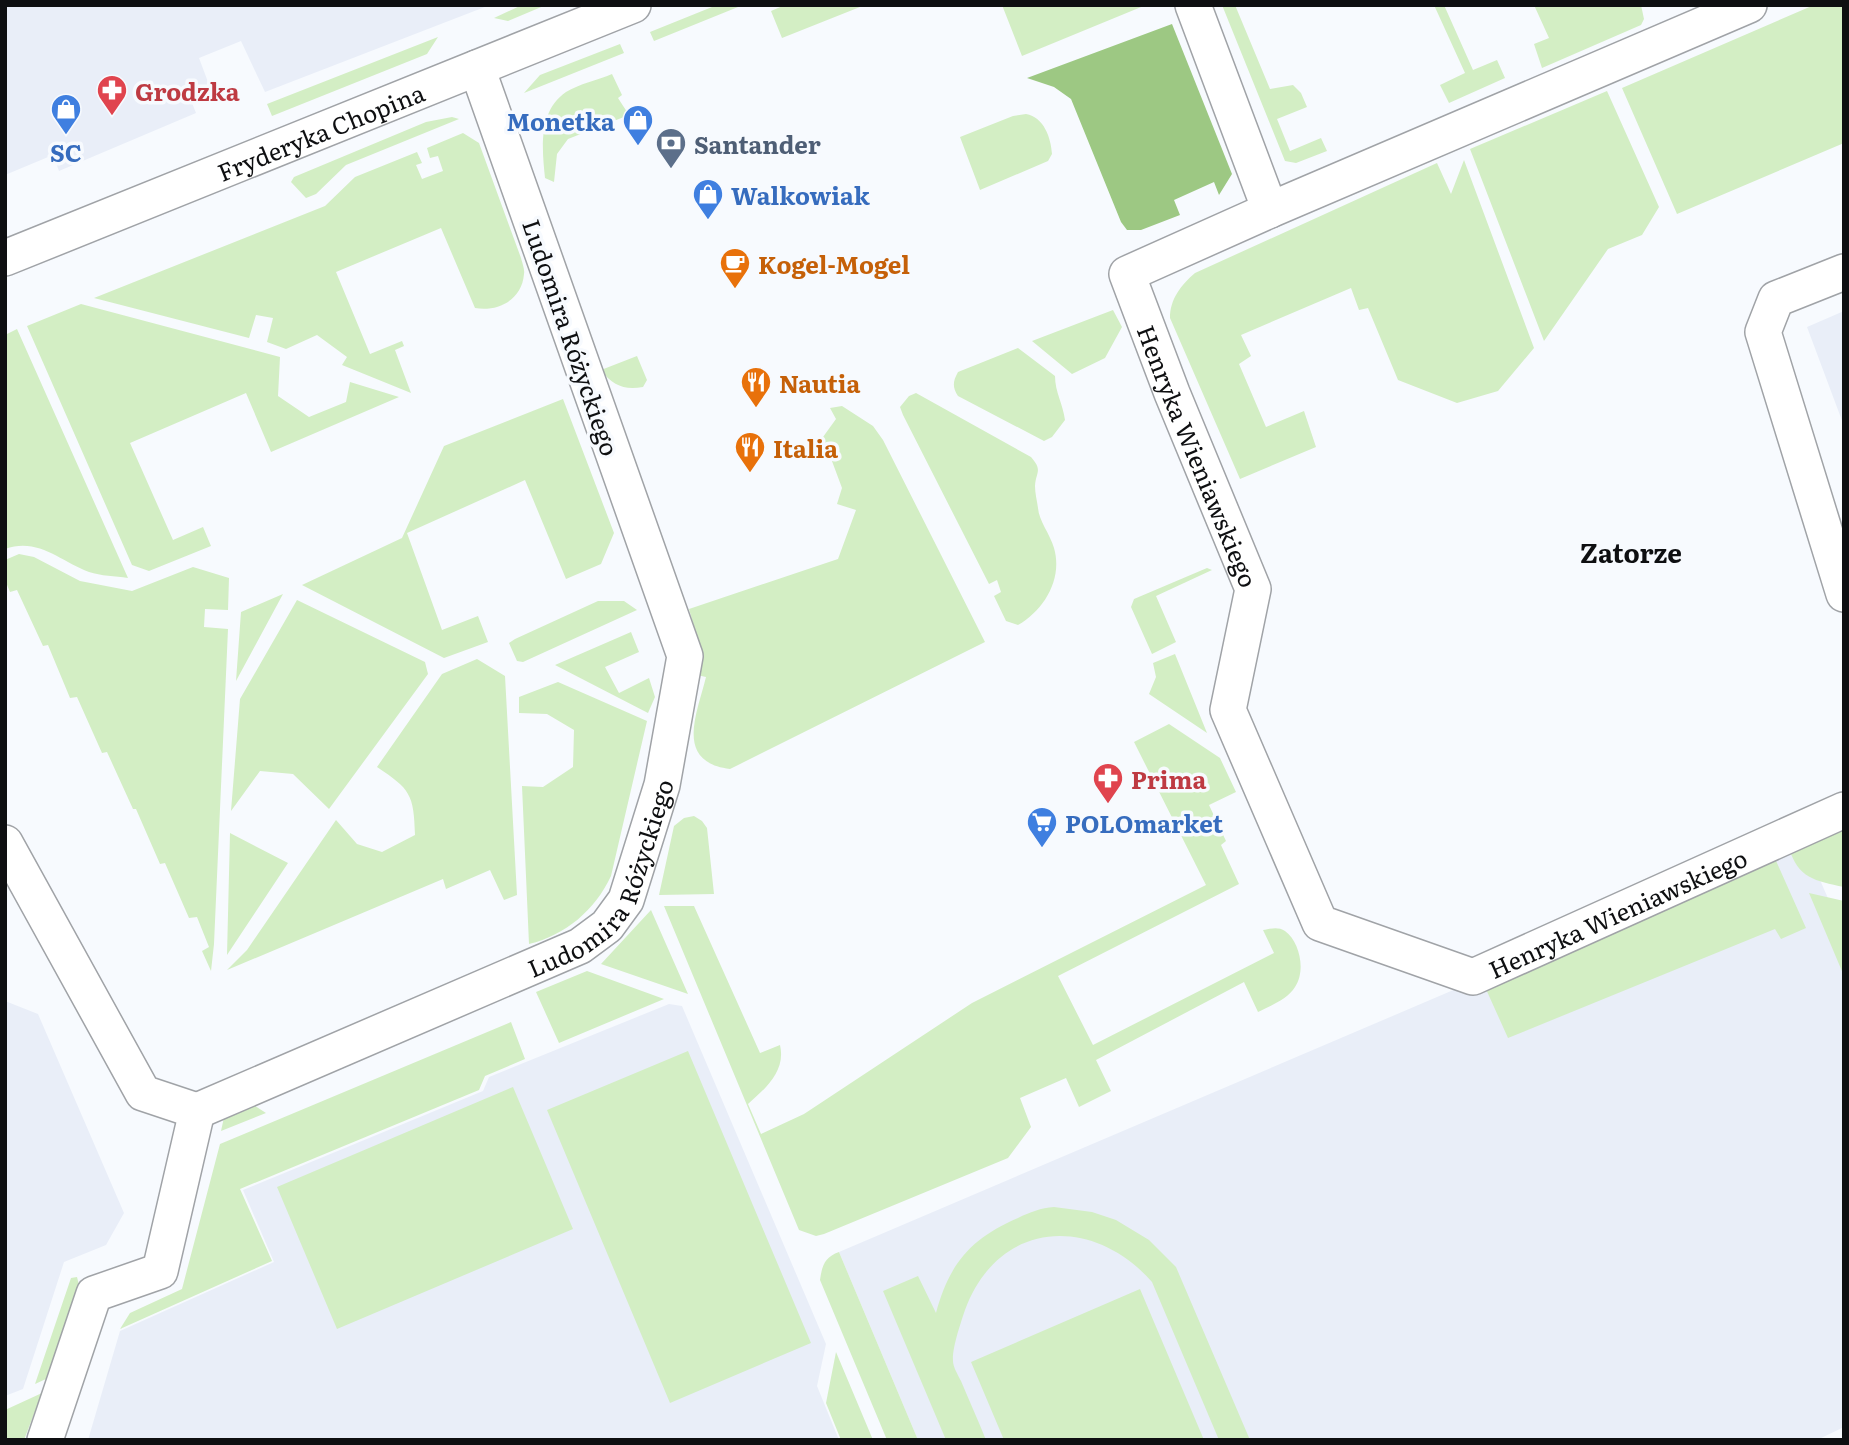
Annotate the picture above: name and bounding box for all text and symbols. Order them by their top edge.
pharmacy icon: Grodzka [95,73,129,117]
place label: Grodzka [135,73,240,108]
street label: Fryderyka Chopina [212,74,429,188]
shop icon: SC [49,92,83,136]
place label: Monetka [506,103,615,138]
shop icon: Monetka [621,103,655,147]
bank icon: Santander [654,126,688,170]
place label: Santander [694,126,821,161]
place label: SC [50,134,82,169]
shop icon: Walkowiak [691,177,725,221]
place label: Walkowiak [731,177,871,212]
street label: Ludomira Różyckiego [515,214,629,460]
cafe icon: Kogel-Mogel [718,246,752,290]
place label: Kogel-Mogel [758,246,910,281]
street label: Henryka Wieniawskiego [1130,320,1268,592]
restaurant icon: Nautia [739,365,773,409]
place label: Nautia [779,365,861,400]
restaurant icon: Italia [733,430,767,474]
place label: Italia [773,430,838,465]
district label: Zatorze [1580,532,1682,571]
pharmacy icon: Prima [1091,761,1125,805]
place label: Prima [1131,761,1206,796]
street label: Ludomira Różyckiego [522,774,680,984]
supermarket icon: POLOmarket [1025,805,1059,849]
place label: POLOmarket [1065,805,1224,840]
street label: Henryka Wieniawskiego [1482,839,1752,985]

